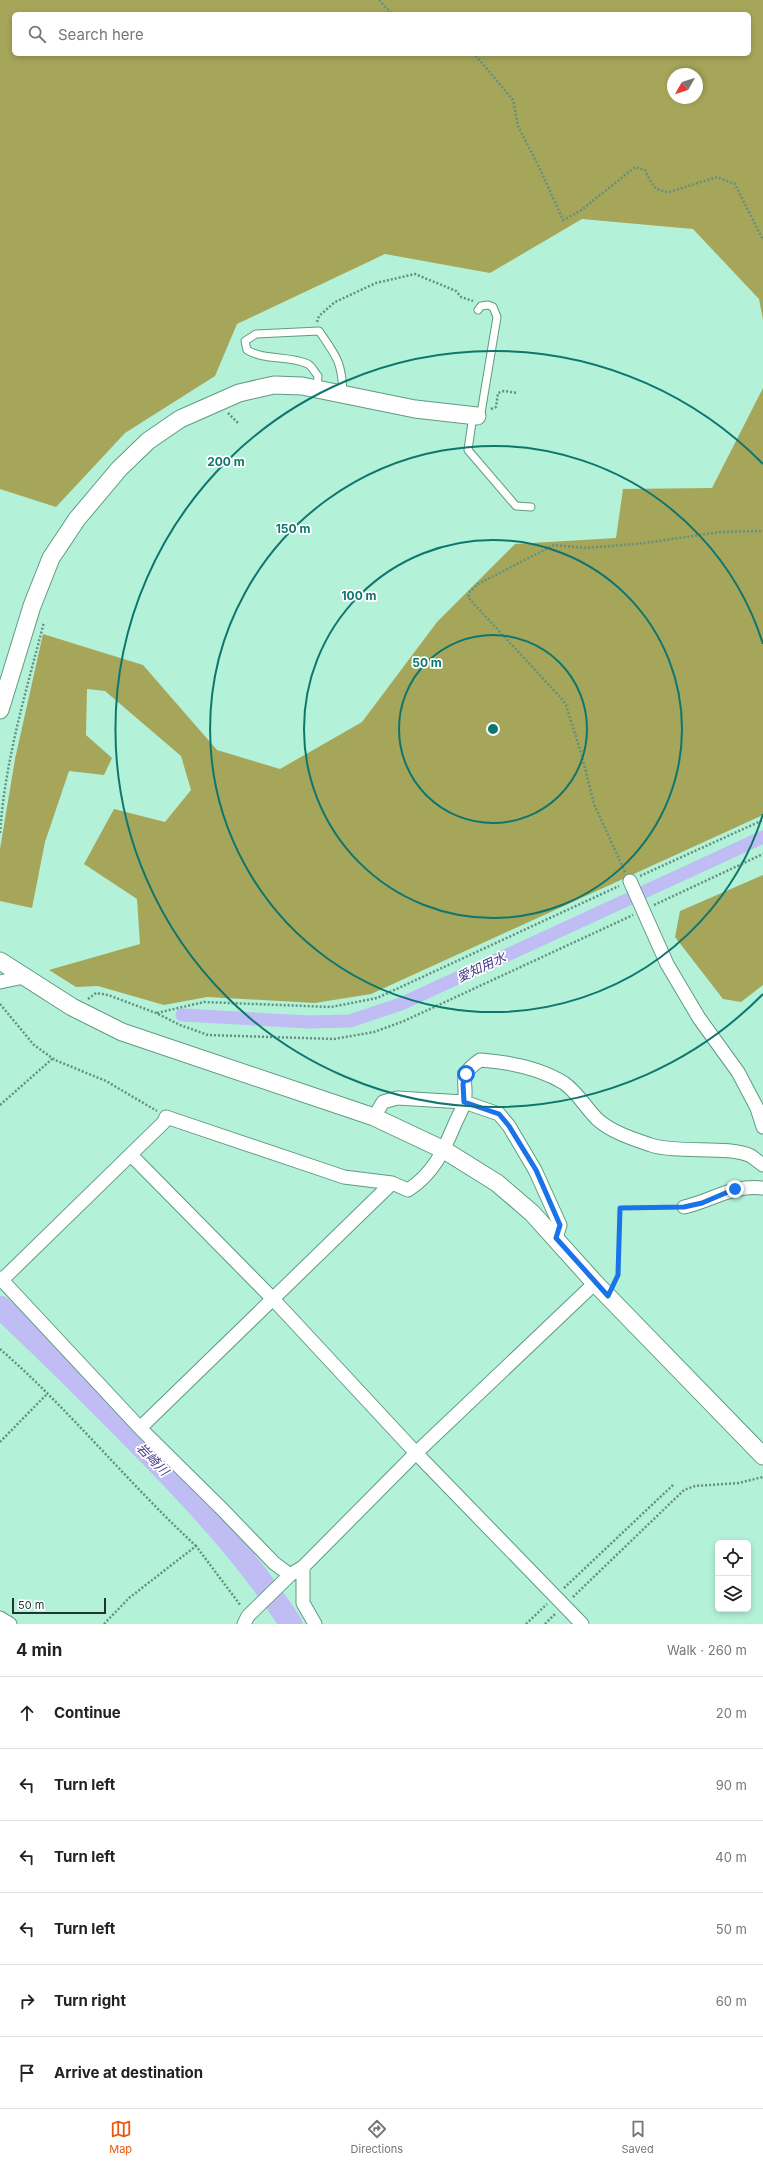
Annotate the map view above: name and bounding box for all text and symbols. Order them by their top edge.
search box [12,12,751,56]
icon: search [26,23,48,45]
text: Search here [58,25,144,44]
north arrow [667,68,703,104]
text: 200 m [207,454,245,469]
text: 150 m [276,521,310,536]
text: 100 m [341,588,377,603]
text: 50 m [412,655,442,670]
centre of rings [486,722,500,736]
water label: 愛知用水 [454,948,510,985]
route start [457,1065,475,1083]
route end [726,1180,744,1198]
water label: 岩崎川 [134,1439,174,1480]
map controls [715,1540,751,1612]
button: locate [715,1540,751,1576]
button: layers [715,1576,751,1612]
scale bar [12,1596,106,1615]
text: 50 m [18,1598,44,1612]
text: 4 min [16,1640,62,1660]
text: Walk · 260 m [667,1642,747,1658]
icon: ahead [16,1702,38,1724]
text: Continue [54,1703,121,1722]
text: 20 m [716,1705,747,1721]
icon: left [16,1774,38,1796]
text: Turn left [54,1775,115,1794]
text: 90 m [716,1777,747,1793]
icon: left [16,1846,38,1868]
text: Turn left [54,1847,115,1866]
text: 40 m [715,1849,747,1865]
icon: left [16,1918,38,1940]
text: Turn left [54,1919,115,1938]
text: 50 m [716,1921,747,1937]
icon: right [16,1990,38,2012]
text: Turn right [54,1991,126,2010]
text: 60 m [716,1993,747,2009]
icon: arrive [16,2062,38,2084]
text: Arrive at destination [54,2063,203,2082]
tab: Map [109,2118,132,2156]
tab: Directions [351,2118,403,2156]
tab: Saved [622,2118,654,2156]

